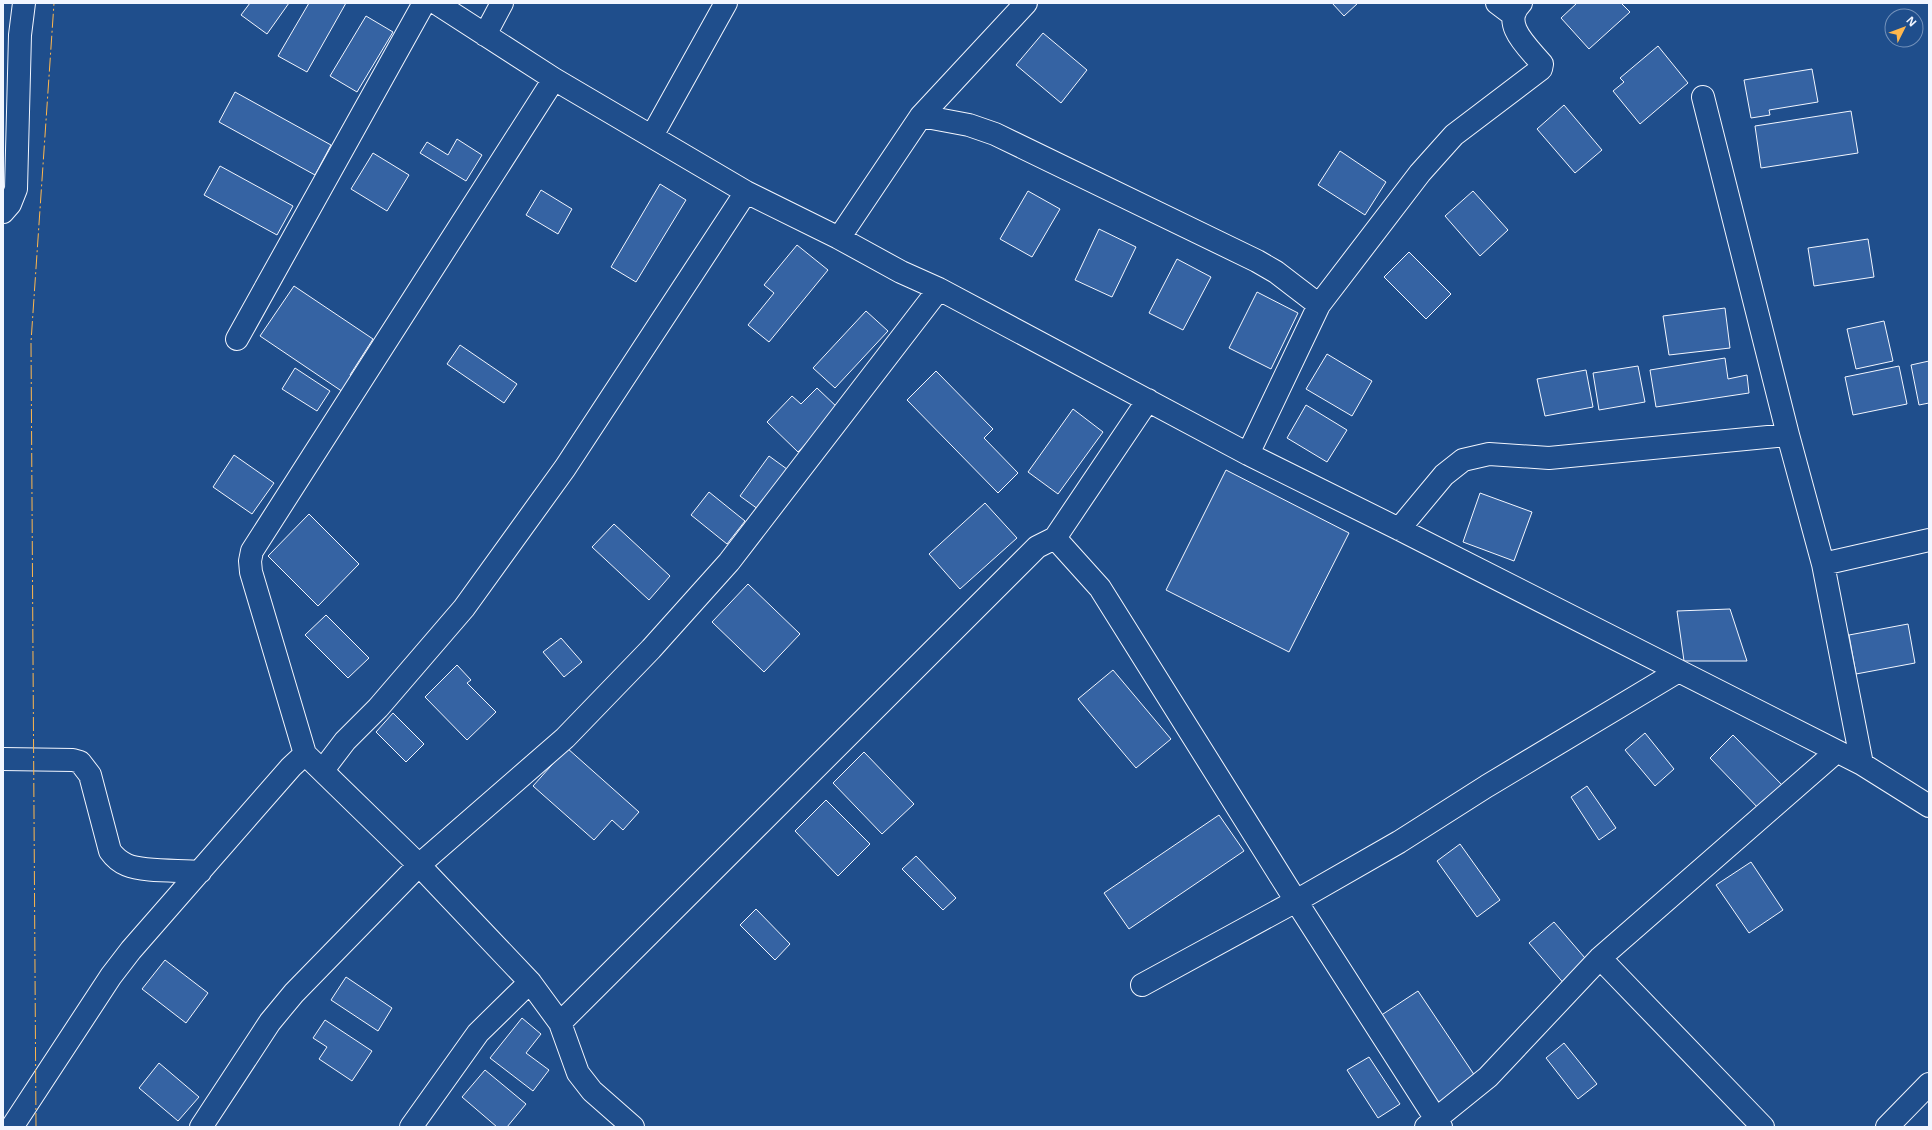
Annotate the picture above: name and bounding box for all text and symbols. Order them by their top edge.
north arrow [1884,8,1924,48]
text: N [1903,13,1920,29]

